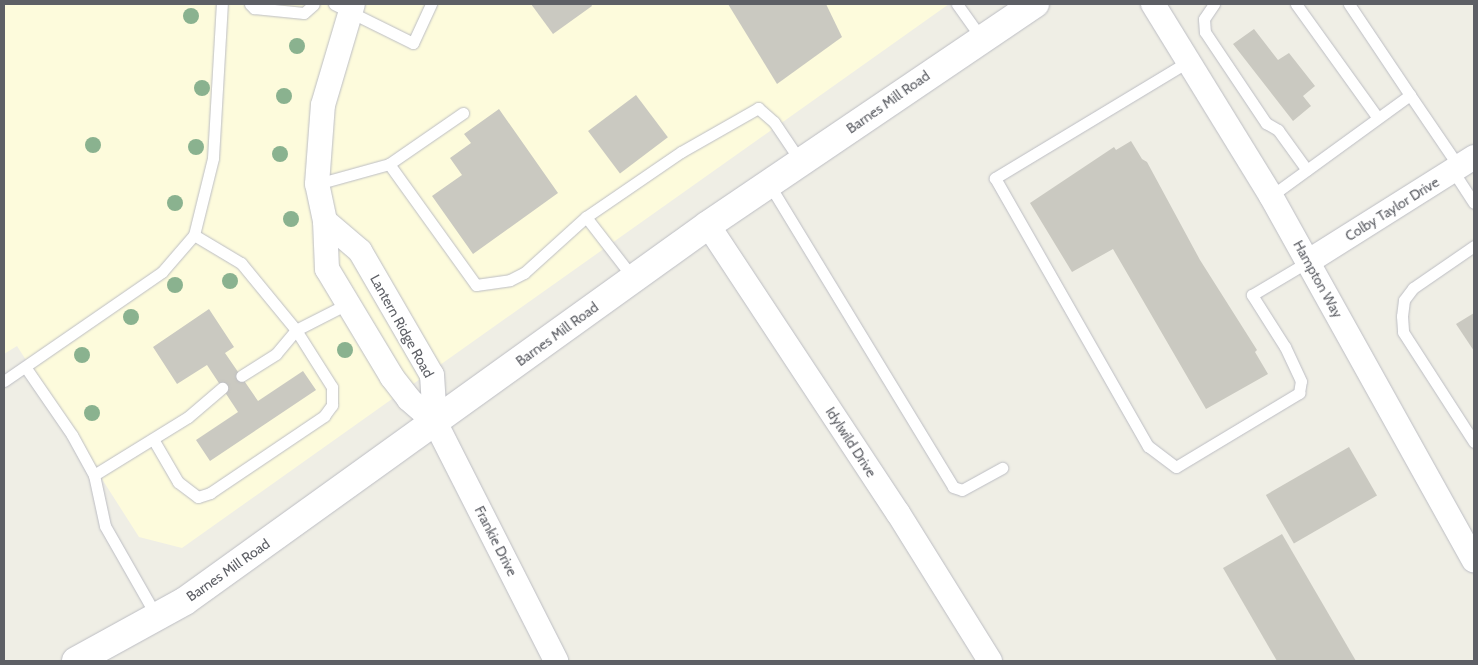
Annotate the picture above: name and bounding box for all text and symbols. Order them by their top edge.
street label: Barnes Mill Road [843,67,933,137]
street label: Colby Taylor Drive [1342,173,1442,245]
street label: Hampton Way [1290,237,1346,321]
street label: Lantern Ridge Road [367,271,437,381]
street label: Barnes Mill Road [513,298,601,370]
street label: Idylwild Drive [822,404,880,480]
street label: Frankie Drive [471,503,521,579]
street label: Barnes Mill Road [183,535,273,605]

